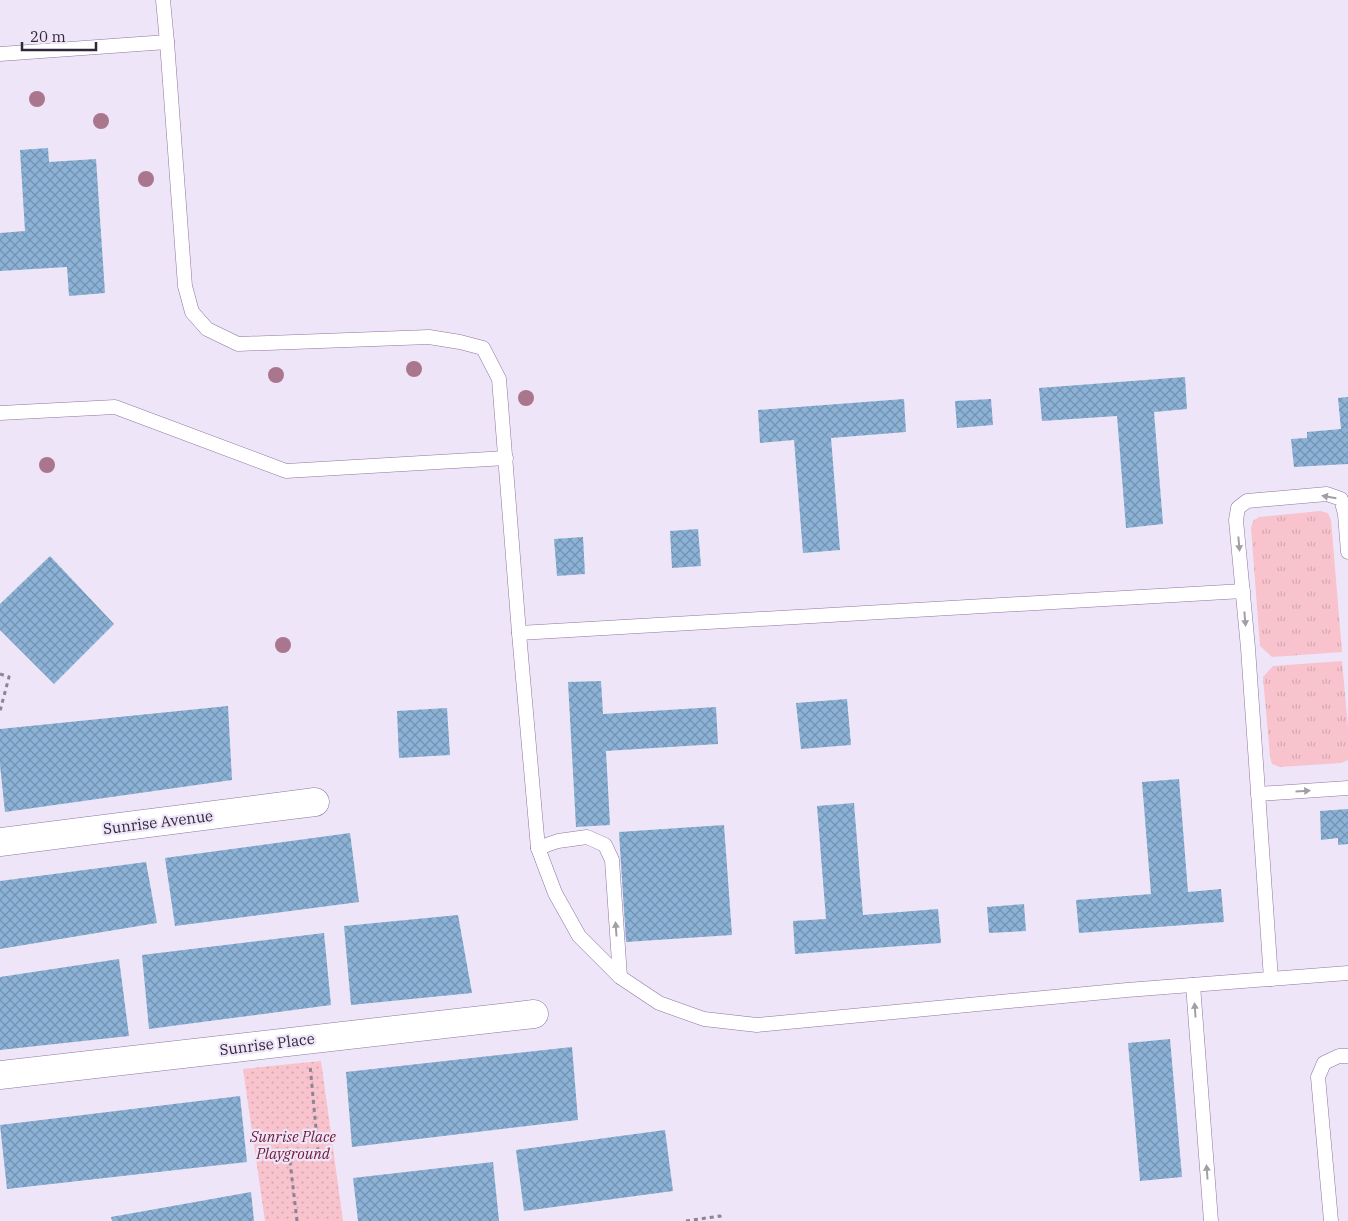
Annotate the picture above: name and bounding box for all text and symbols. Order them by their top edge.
scale bar [22,20,96,52]
text: 20 m [30,27,66,46]
one-way arrow [1320,492,1336,500]
one-way arrow [1235,536,1243,552]
one-way arrow [1242,612,1250,628]
one-way arrow [1295,787,1311,795]
street label: Sunrise Avenue [102,806,214,838]
one-way arrow [612,921,620,937]
one-way arrow [1191,1002,1199,1018]
street label: Sunrise Place [218,1029,316,1059]
park label: Sunrise Place Playground [249,1127,336,1163]
one-way arrow [1203,1164,1211,1180]

